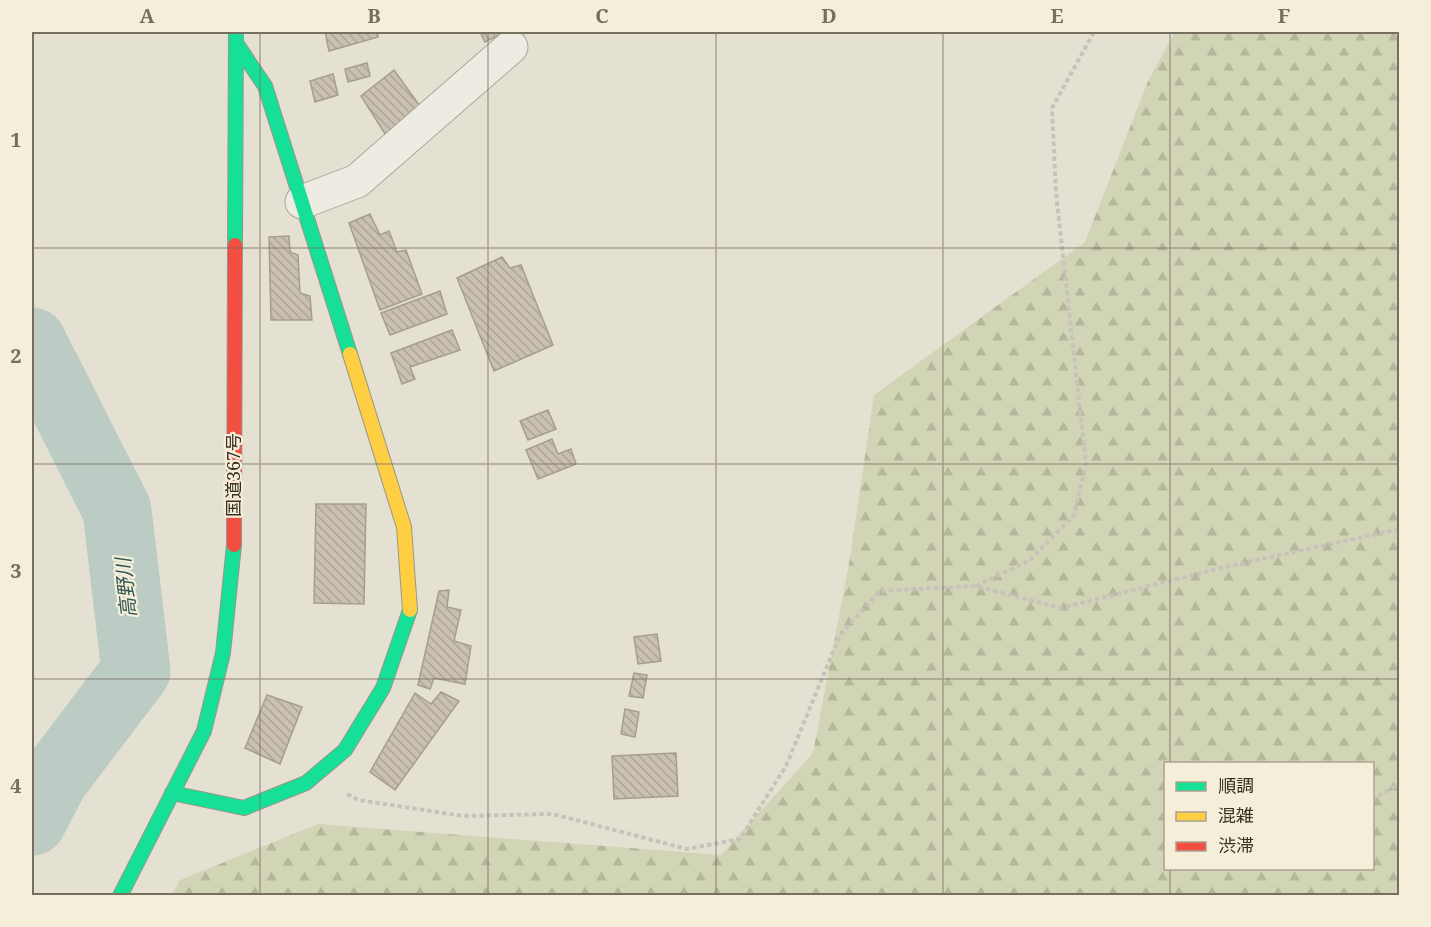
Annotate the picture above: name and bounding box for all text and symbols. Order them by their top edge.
text: A [139,2,155,29]
text: B [367,2,381,29]
text: C [595,2,609,29]
text: D [821,2,837,29]
text: E [1050,2,1064,29]
text: F [1278,2,1290,29]
text: 1 [10,126,22,153]
text: 2 [10,342,22,369]
street label: 国道367号 [221,433,245,517]
water label: 高野川 [109,555,142,619]
text: 3 [10,557,22,584]
legend [1164,762,1374,870]
text: 4 [10,772,22,799]
text: 順調 [1218,773,1254,797]
text: 混雑 [1218,803,1254,827]
text: 渋滞 [1218,833,1254,857]

